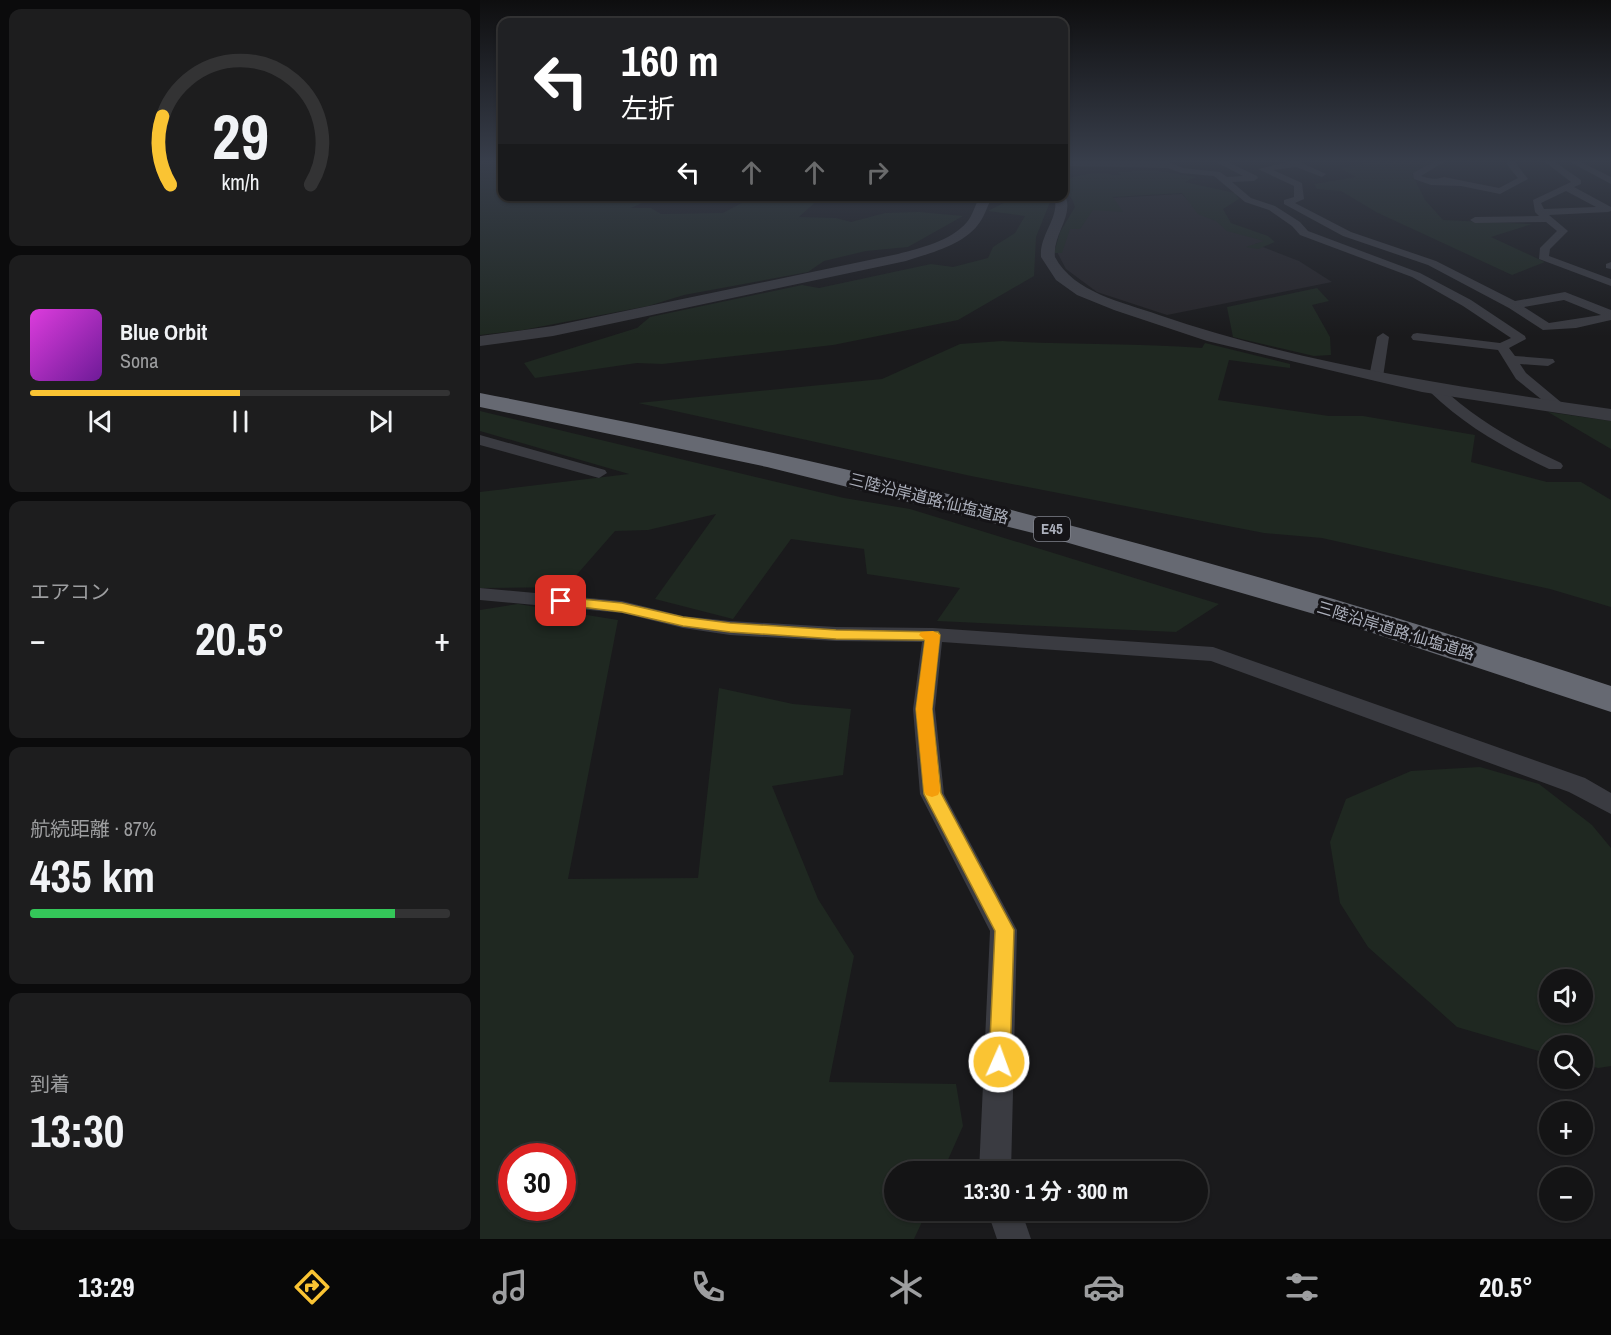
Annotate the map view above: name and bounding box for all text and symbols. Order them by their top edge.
text: 160 m [621,33,719,89]
icon: left [522,42,600,120]
text: 左折 [621,90,675,126]
text: 29 [212,94,268,178]
icon: left [672,156,705,189]
icon: ahead [735,156,768,189]
icon: ahead [798,156,831,189]
icon: right [861,156,894,189]
text: km/h [221,168,259,197]
text: Blue Orbit [120,317,207,347]
text: Sona [120,347,158,374]
icon: previous [84,405,117,438]
icon: pause [224,405,257,438]
icon: next [364,405,397,438]
street label: 三陸沿岸道路;仙塩道路 [847,468,1011,528]
road number: E45 [1034,517,1070,541]
pin [535,575,586,626]
text: エアコン [30,578,110,605]
icon: arrive [544,584,577,617]
street label: 三陸沿岸道路;仙塩道路 [1315,596,1477,664]
text: 20.5° [195,608,285,669]
text: − [30,617,46,661]
text: + [434,617,450,661]
text: 航続距離 · 87% [30,815,157,842]
text: 435 km [30,845,155,906]
map controls [1539,969,1593,1221]
button: sound [1539,969,1593,1023]
position arrow [967,1030,1031,1094]
button: search [1539,1035,1593,1089]
text: 到着 [30,1070,70,1097]
text: 13:30 [30,1100,124,1161]
button: + [1539,1101,1593,1155]
speed limit sign: 30 [498,1143,576,1221]
button: − [1539,1167,1593,1221]
text: 13:30 · 1 分 · 300 m [964,1176,1128,1206]
icon: directions [291,1266,333,1308]
icon: music [489,1266,531,1308]
icon: phone [687,1266,729,1308]
icon: climate [885,1266,927,1308]
icon: car [1083,1266,1125,1308]
icon: filters [1281,1266,1323,1308]
text: 13:29 [78,1269,135,1305]
text: 20.5° [1479,1269,1533,1305]

